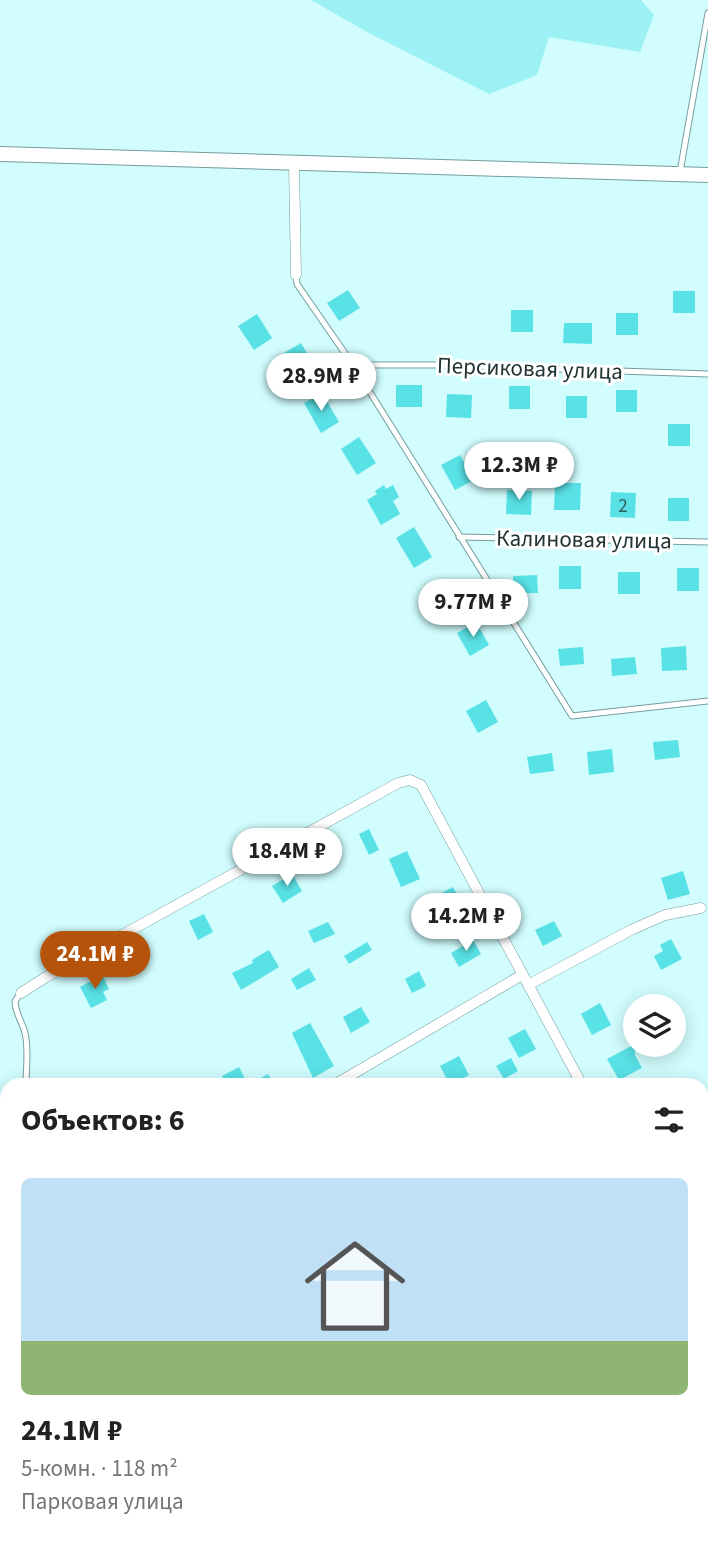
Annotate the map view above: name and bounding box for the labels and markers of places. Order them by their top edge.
pin: 28.9M ₽ [256,354,386,413]
pin: 12.3M ₽ [454,442,584,502]
pin: 9.77M ₽ [408,580,538,639]
pin: 18.4M ₽ [222,828,352,888]
pin: 14.2M ₽ [401,894,531,953]
pin: 24.1M ₽ [30,932,160,991]

